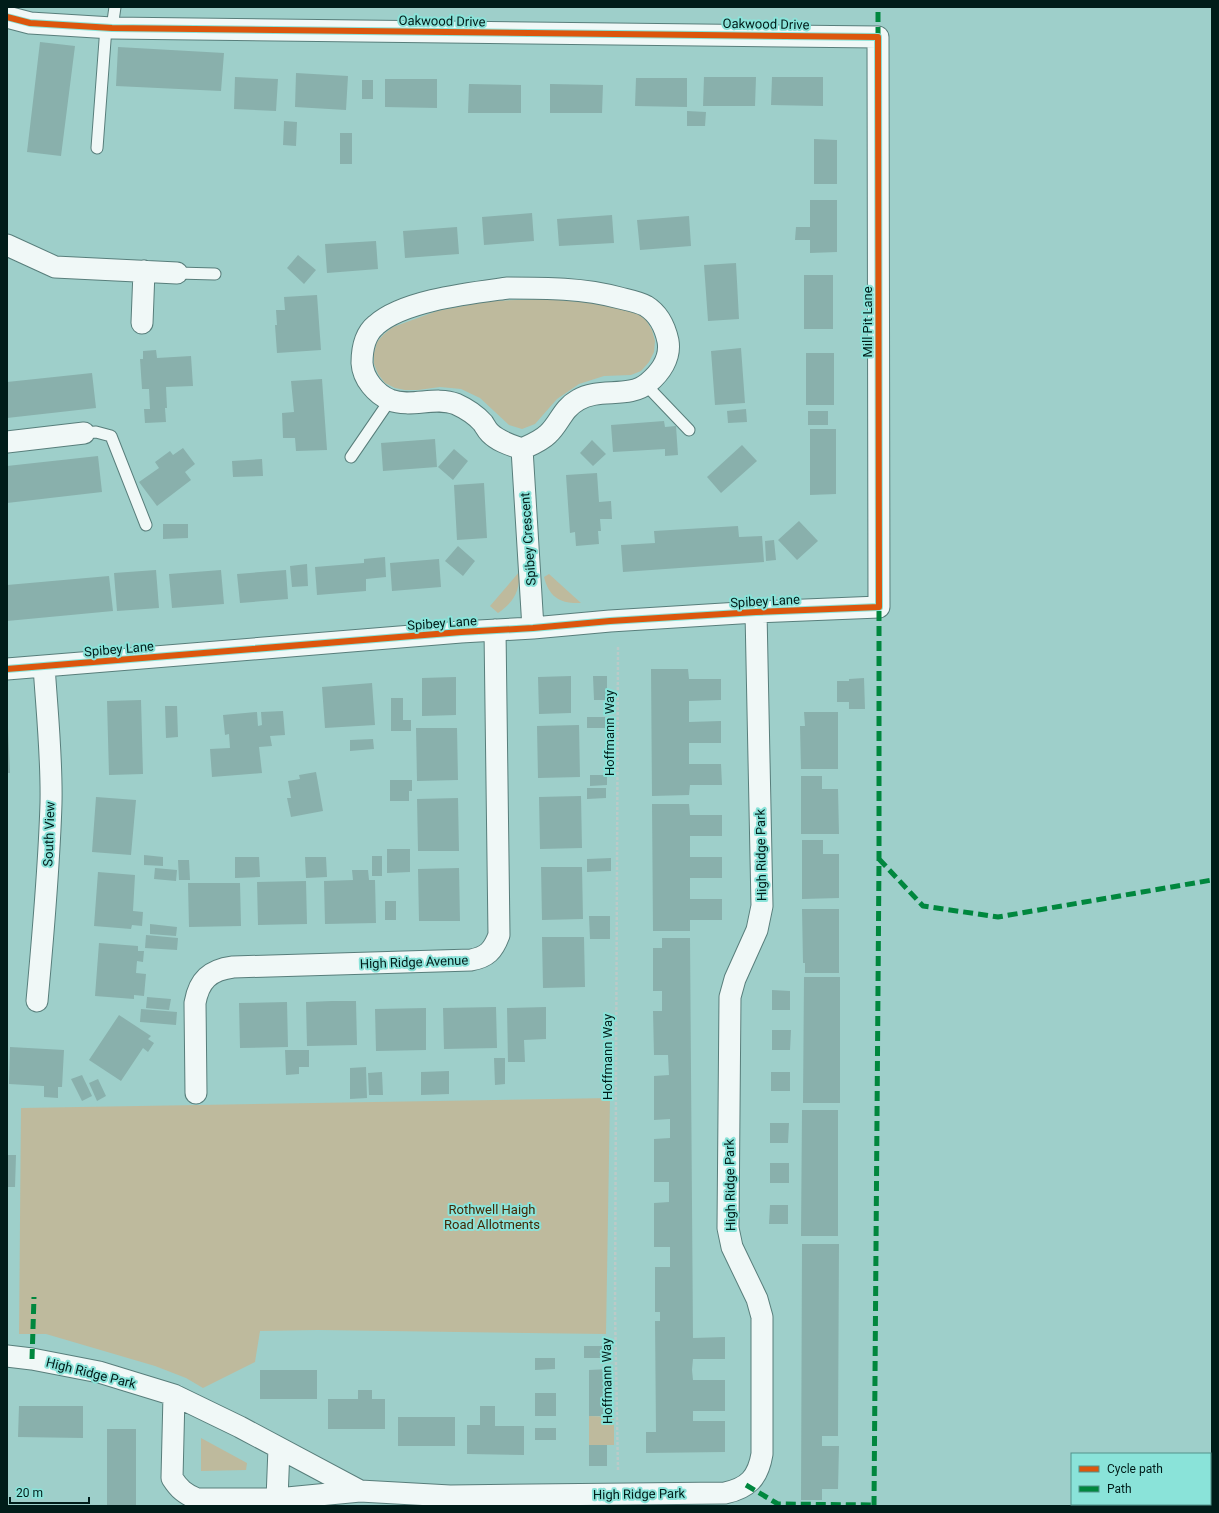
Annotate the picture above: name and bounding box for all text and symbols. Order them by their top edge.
street label: Oakwood Drive [398,13,486,29]
street label: Oakwood Drive [722,16,810,32]
street label: Mill Pit Lane [860,286,875,358]
street label: Spibey Crescent [517,492,539,586]
street label: Spibey Lane [730,592,800,610]
street label: Spibey Lane [407,613,477,633]
street label: Spibey Lane [84,638,155,660]
street label: Hoffmann Way [602,690,617,776]
street label: South View [40,801,58,867]
street label: High Ridge Park [753,808,769,901]
street label: High Ridge Avenue [359,953,469,971]
street label: Hoffmann Way [600,1014,615,1100]
street label: High Ridge Park [722,1138,738,1231]
park label: Rothwell Haigh Road Allotments [444,1202,540,1232]
street label: Hoffmann Way [599,1338,615,1424]
street label: High Ridge Park [44,1355,138,1392]
legend [1071,1453,1211,1505]
text: Cycle path [1107,1462,1163,1476]
scale bar [10,1479,89,1505]
text: Path [1107,1482,1132,1496]
text: 20 m [16,1486,43,1500]
street label: High Ridge Park [593,1486,686,1502]

